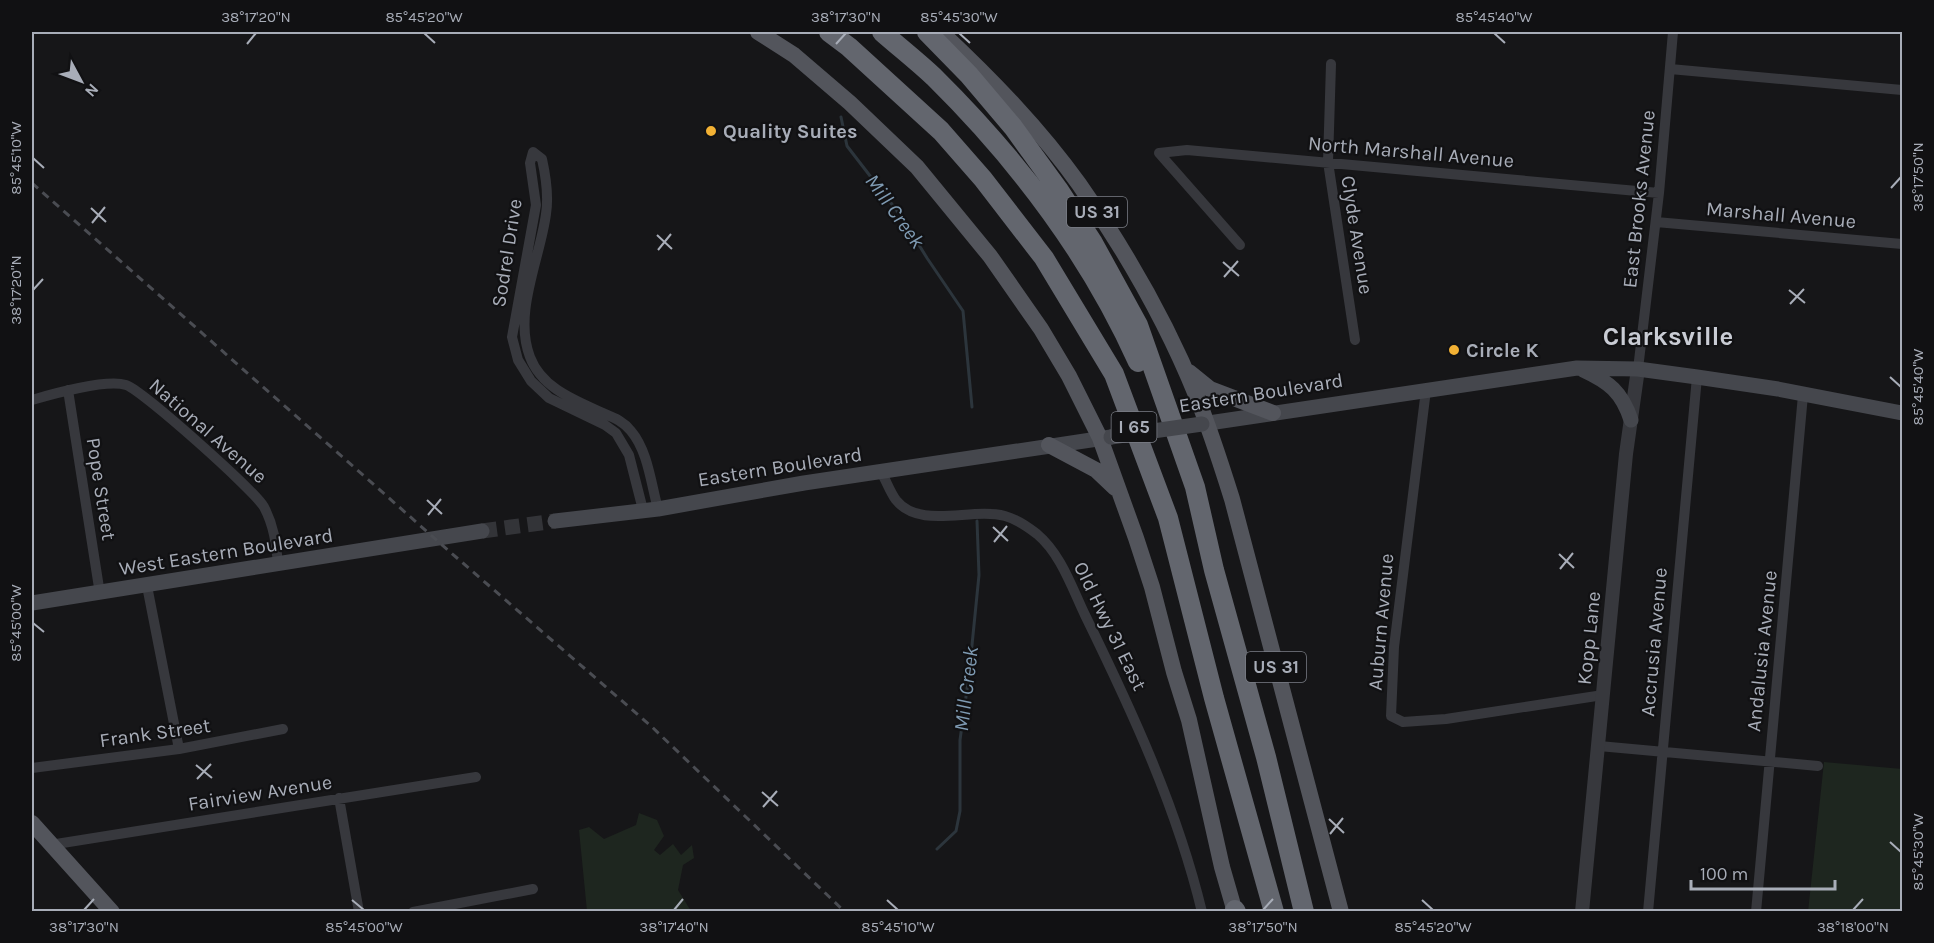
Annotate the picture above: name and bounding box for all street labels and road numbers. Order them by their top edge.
street label: East Brooks Avenue [1618,109,1660,289]
street label: North Marshall Avenue [1307,132,1515,172]
street label: Clyde Avenue [1336,174,1378,296]
street label: Sodrel Drive [487,197,527,309]
road number: US 31 [1067,197,1127,227]
street label: Marshall Avenue [1705,197,1857,233]
street label: Eastern Boulevard [1177,369,1345,417]
street label: National Avenue [144,374,272,488]
road number: I 65 [1112,412,1156,442]
street label: Pope Street [82,436,121,542]
street label: Eastern Boulevard [696,443,864,491]
street label: West Eastern Boulevard [117,524,335,580]
street label: Auburn Avenue [1364,553,1398,691]
street label: Old Hwy 31 East [1069,558,1151,695]
street label: Accrusia Avenue [1636,567,1672,717]
street label: Andalusia Avenue [1742,569,1782,733]
street label: Kopp Lane [1573,590,1605,686]
road number: US 31 [1246,652,1306,682]
street label: Frank Street [98,714,212,752]
street label: Fairview Avenue [186,770,334,816]

